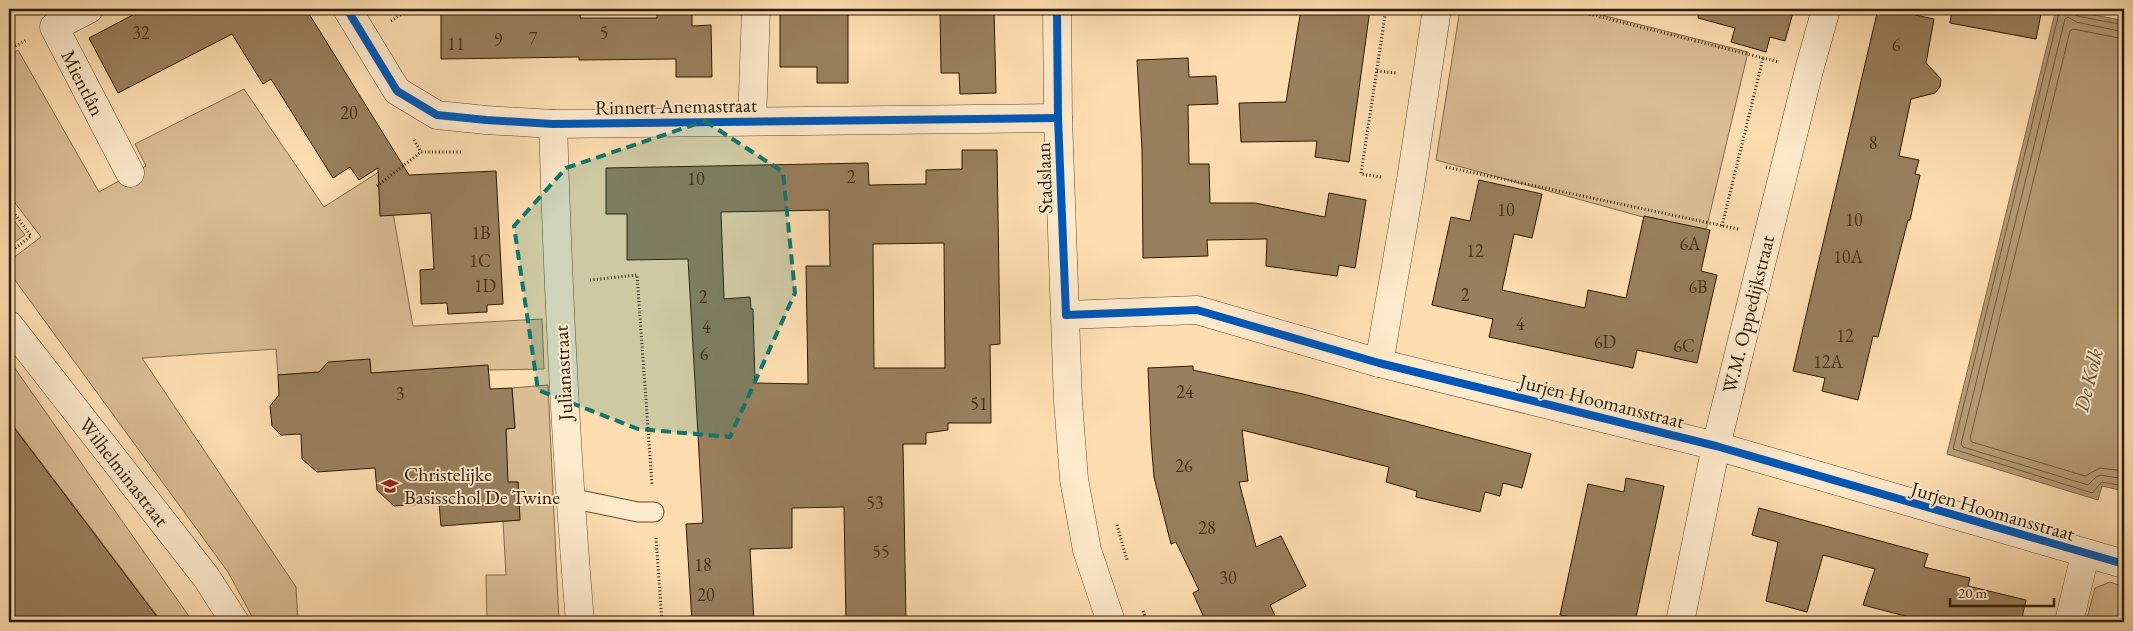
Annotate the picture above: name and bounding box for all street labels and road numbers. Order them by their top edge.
street label: Mientlân [55,46,111,121]
street label: Rinnert Anemastraat [595,92,758,120]
street label: Stadslaan [1030,141,1058,214]
street label: W.M. Oppedijkstraat [1716,232,1780,396]
street label: Julianastraat [547,324,579,423]
street label: Jurjen Hoomansstraat [1515,367,1688,434]
street label: Wilhelminastraat [73,412,175,532]
street label: Jurjen Hoomansstraat [1906,475,2079,547]

